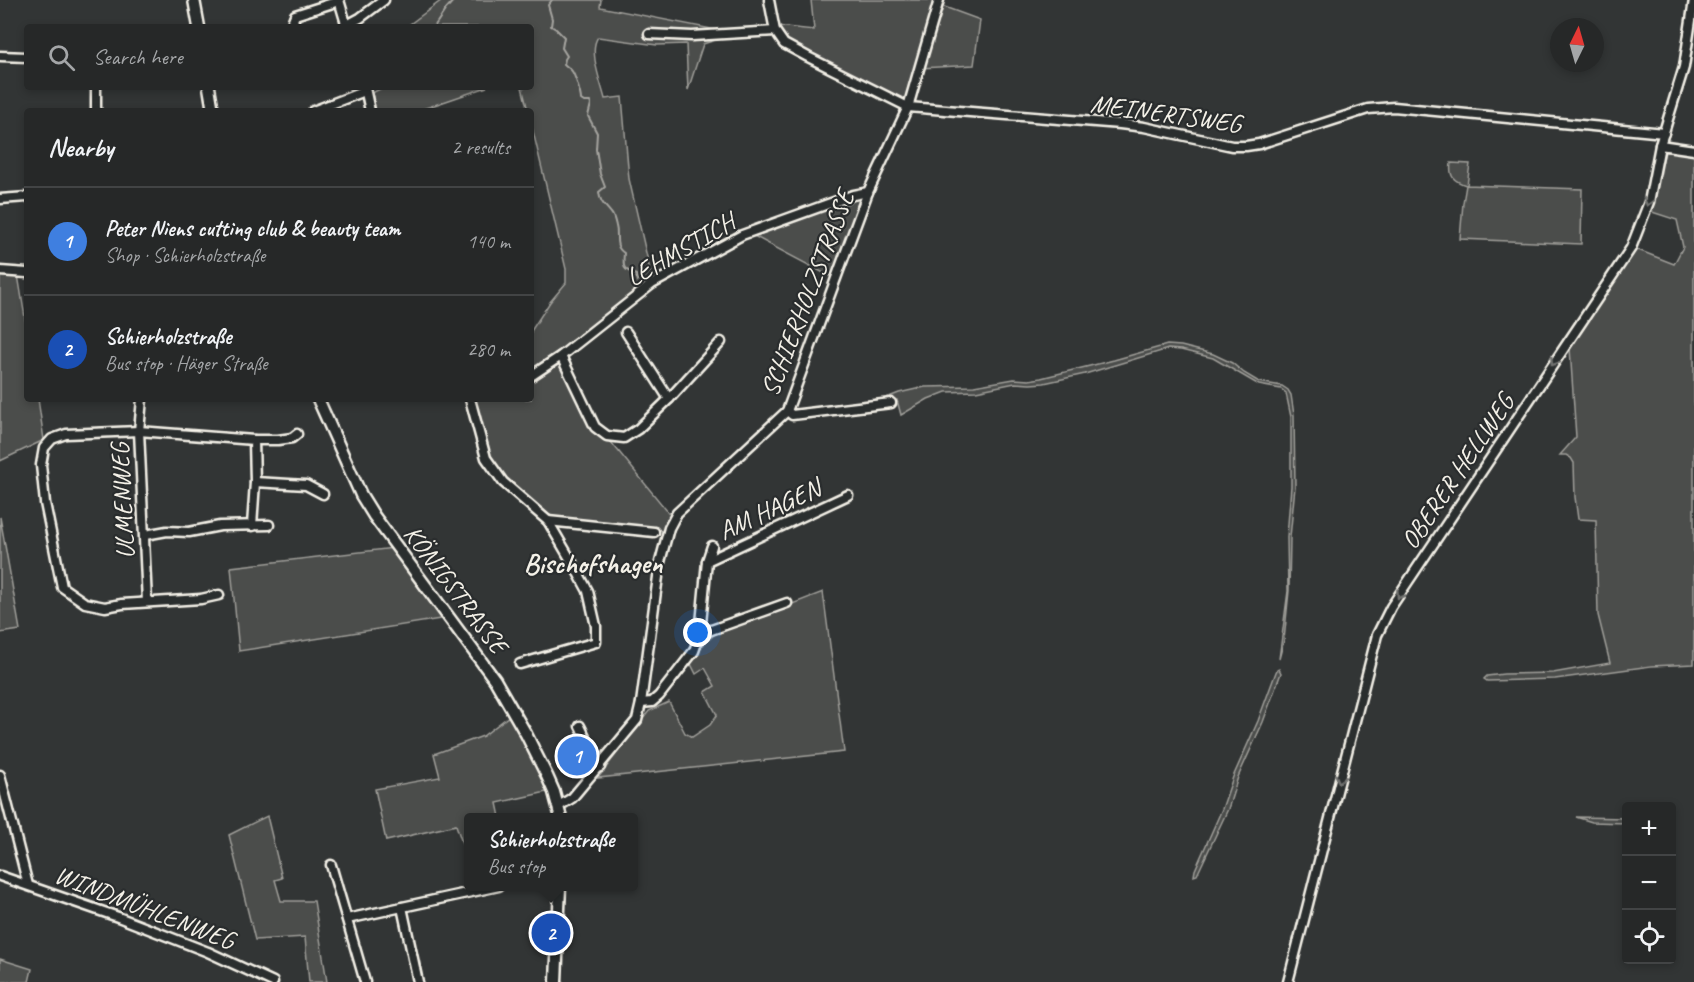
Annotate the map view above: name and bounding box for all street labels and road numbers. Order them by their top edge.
street label: MEINERTSWEG [1089,87,1246,141]
street label: SCHIERHOLZSTRASSE [753,182,863,401]
street label: LEHMSTICH [620,203,744,294]
street label: OBERER HELLWEG [1393,385,1523,555]
street label: ULMENWEG [103,439,142,560]
street label: AM HAGEN [713,470,830,547]
street label: KÖNIGSTRASSE [396,518,517,663]
street label: WINDMÜHLENWEG [50,858,242,958]

